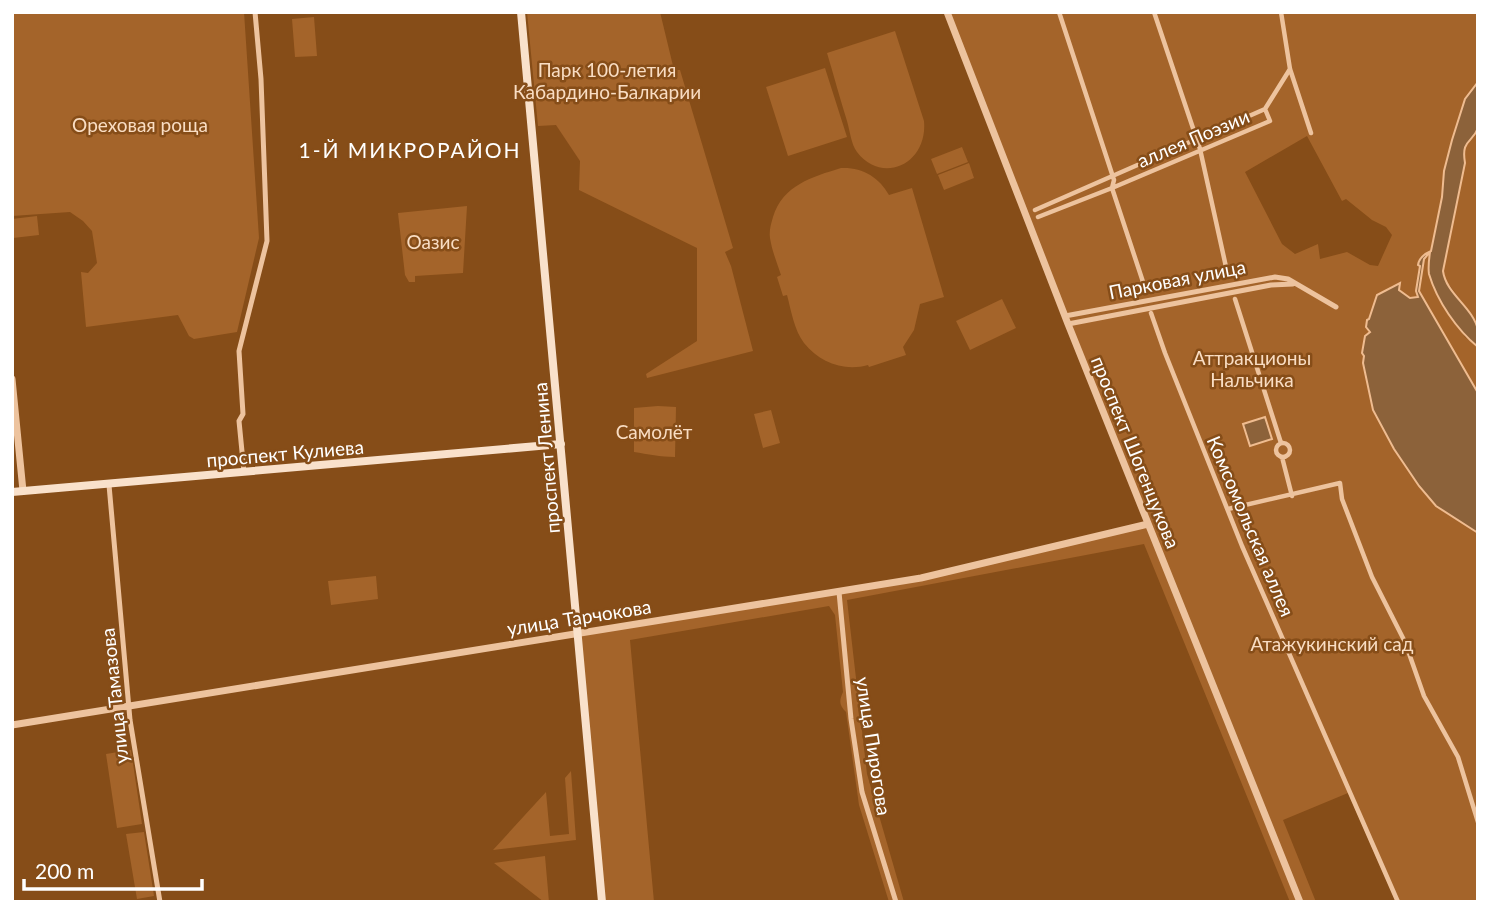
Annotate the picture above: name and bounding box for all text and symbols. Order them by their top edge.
park label: Парк 100-летия Кабардино-Балкарии [513,58,701,103]
street label: аллея Поэзии [1133,104,1253,172]
park label: Ореховая роща [72,113,208,136]
district label: 1-Й МИКРОРАЙОН [298,137,522,162]
park label: Оазис [407,230,459,253]
street label: Парковая улица [1107,254,1247,304]
park label: Аттракционы Нальчика [1193,346,1311,391]
street label: проспект Шогенцукова [1087,353,1185,551]
street label: проспект Ленина [528,382,564,534]
park label: Самолёт [616,420,693,443]
street label: Комсомольская аллея [1203,432,1299,620]
street label: проспект Кулиева [205,435,365,471]
street label: улица Тарчокова [505,594,653,640]
street label: улица Тамазова [95,627,133,765]
park label: Атажукинский сад [1251,632,1414,655]
street label: улица Пирогова [852,675,896,817]
scale bar [24,848,203,892]
text: 200 m [35,858,94,883]

